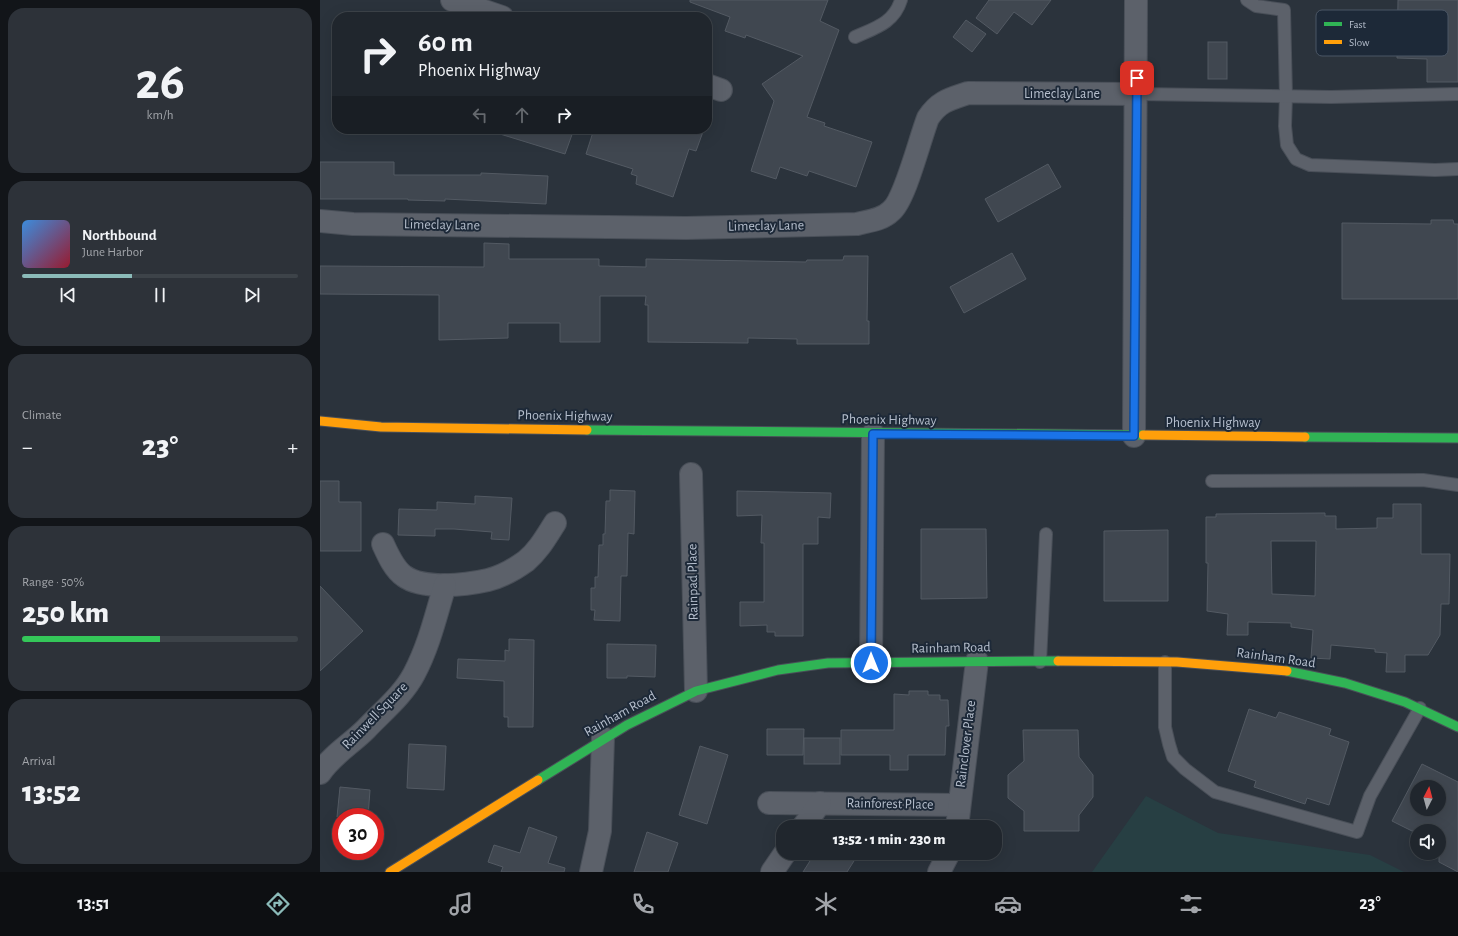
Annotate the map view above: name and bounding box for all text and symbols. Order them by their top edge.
legend [1316,10,1448,56]
text: Fast [1349,19,1367,30]
icon: right [352,28,404,80]
text: 60 m [418,29,473,57]
text: Slow [1349,37,1370,48]
text: 26 [135,56,185,108]
pin [1120,61,1154,95]
text: Phoenix Highway [418,62,540,80]
icon: arrive [1126,67,1148,89]
street label: Limeclay Lane [1024,87,1100,101]
icon: left [469,104,491,126]
icon: ahead [511,104,533,126]
icon: right [553,104,575,126]
text: km/h [147,109,173,122]
street label: Limeclay Lane [404,217,480,233]
street label: Limeclay Lane [728,218,804,234]
text: Northbound [82,228,157,243]
text: June Harbor [82,246,143,259]
icon: previous [57,284,79,306]
icon: pause [149,284,171,306]
icon: next [241,284,263,306]
street label: Phoenix Highway [517,408,613,424]
text: Climate [22,409,61,422]
street label: Phoenix Highway [841,412,937,428]
street label: Phoenix Highway [1165,416,1261,430]
text: 23° [142,431,178,461]
text: − [22,436,33,458]
text: + [287,436,298,458]
street label: Rainpad Place [685,544,701,620]
text: Range · 50% [22,576,84,589]
text: 250 km [22,598,109,628]
street label: Rainham Road [911,640,991,656]
position arrow [850,642,892,684]
street label: Rainham Road [1236,646,1316,670]
street label: Rainwell Square [340,680,410,752]
street label: Rainham Road [582,689,658,739]
street label: Rainclover Place [954,699,978,789]
text: Arrival [22,755,55,768]
text: 13:52 [22,777,81,807]
north arrow [1410,780,1446,816]
map controls [1410,780,1446,860]
street label: Rainforest Place [846,796,934,812]
speed limit sign: 30 [332,808,384,860]
button: sound [1410,824,1446,860]
text: 13:52 · 1 min · 230 m [833,832,945,847]
icon: directions [264,890,292,918]
icon: music [447,890,475,918]
icon: phone [629,890,657,918]
icon: climate [812,890,840,918]
icon: car [994,890,1022,918]
icon: filters [1177,890,1205,918]
text: 13:51 [77,895,110,913]
text: 23° [1359,895,1381,913]

